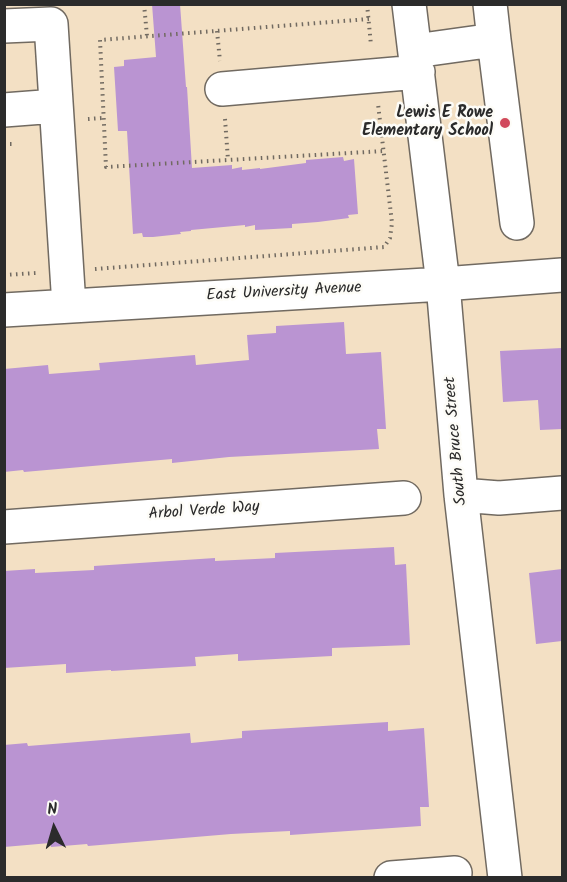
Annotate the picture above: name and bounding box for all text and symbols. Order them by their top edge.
place label: Lewis E Rowe Elementary School [362,104,493,142]
marker: Lewis E Rowe Elementary School [498,116,512,130]
street label: East University Avenue [206,279,362,307]
street label: South Bruce Street [442,376,472,506]
street label: Arbol Verde Way [148,499,260,525]
text: N [46,797,59,822]
north arrow [24,798,84,858]

